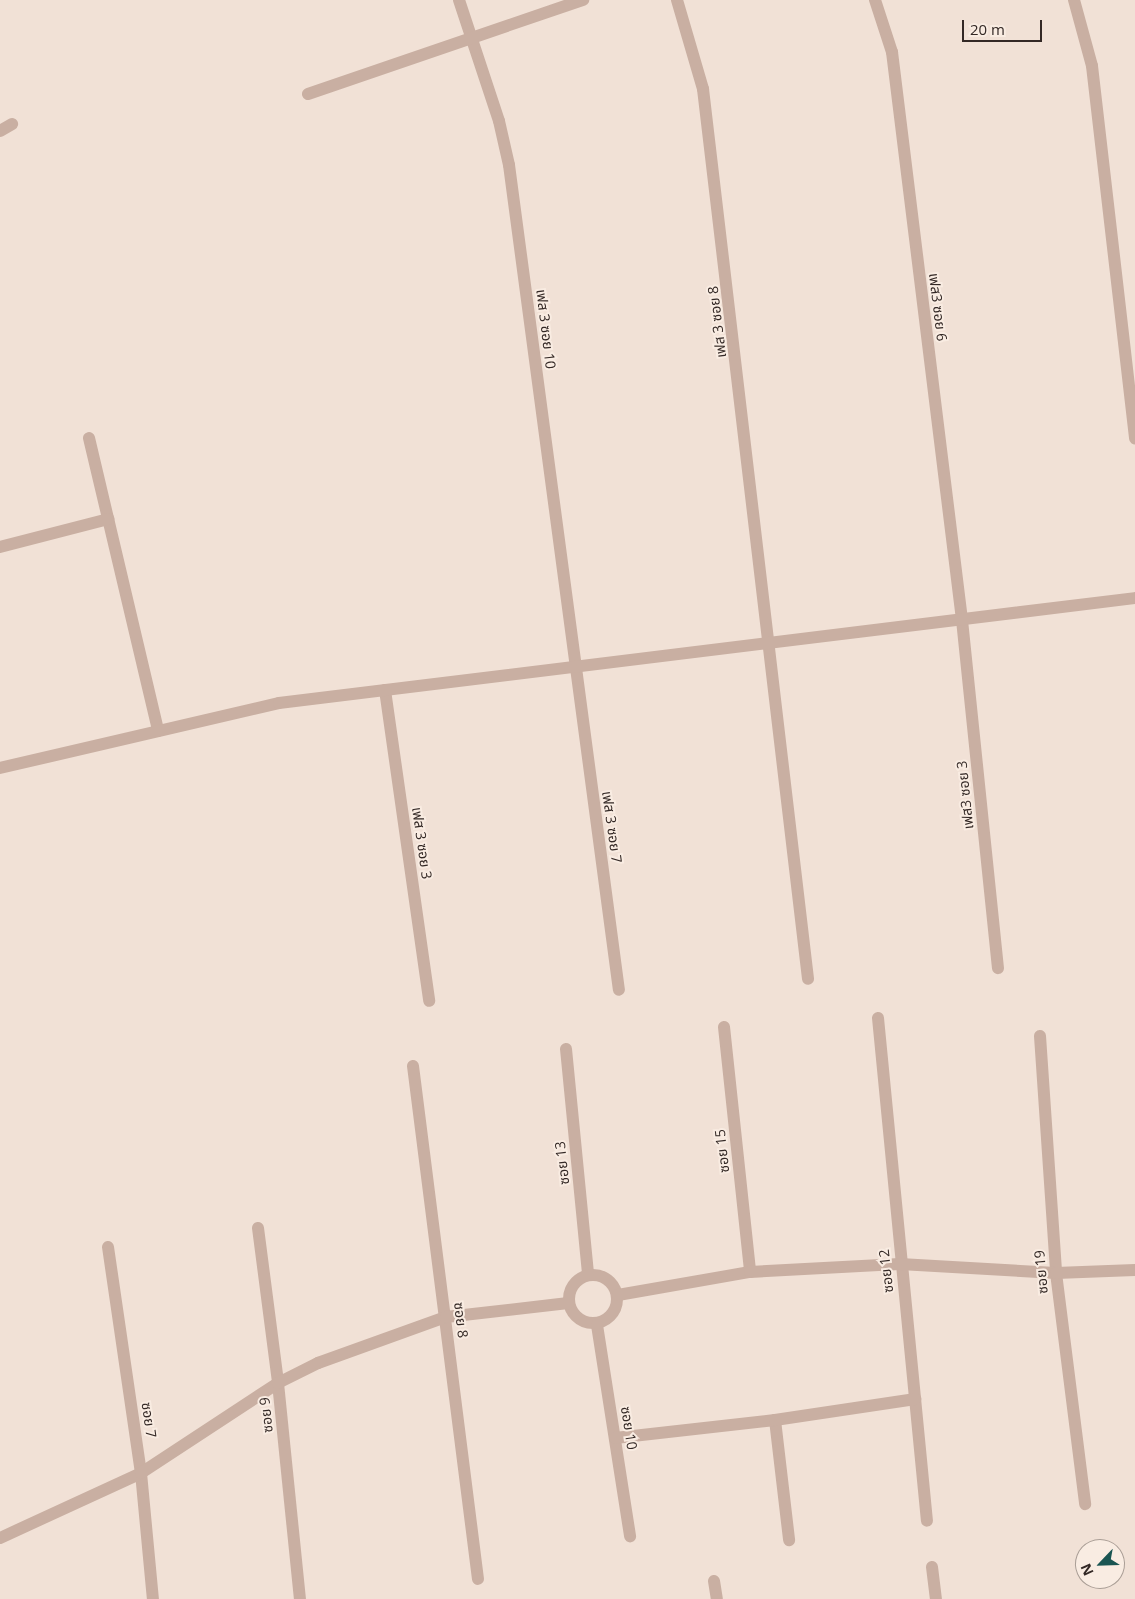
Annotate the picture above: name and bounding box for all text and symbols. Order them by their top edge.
scale bar [965,10,1045,42]
text: 20 m [970,19,1005,39]
street label: เฟส3 ซอย 6 [925,272,951,342]
street label: เฟส 3 ซอย 8 [704,285,730,359]
street label: เฟส 3 ซอย 10 [533,288,559,370]
street label: เฟส3 ซอย 3 [953,760,977,830]
street label: เฟส 3 ซอย 7 [599,790,625,864]
street label: เฟส 3 ซอย 3 [409,806,435,880]
street label: ซอย 15 [711,1128,733,1174]
street label: ซอย 13 [551,1140,573,1186]
street label: ซอย 12 [875,1248,897,1294]
street label: ซอย 19 [1031,1249,1051,1295]
street label: ซอย 8 [450,1301,472,1339]
street label: ซอย 9 [256,1396,276,1434]
street label: ซอย 7 [138,1401,160,1439]
street label: ซอย 10 [617,1405,641,1451]
north arrow [1075,1539,1125,1589]
text: N [1076,1561,1098,1579]

